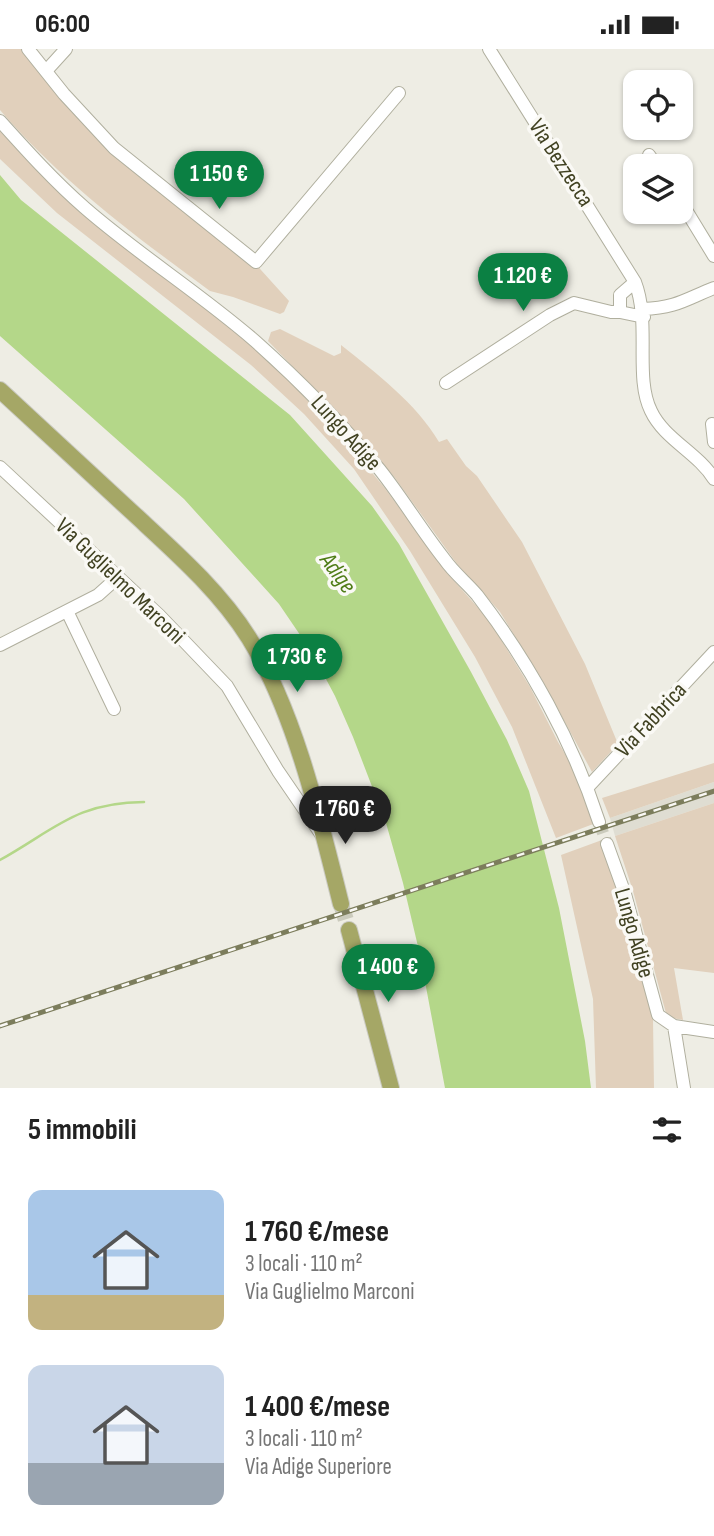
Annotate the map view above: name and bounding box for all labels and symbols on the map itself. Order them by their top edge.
street label: Via Bezzecca [522,114,600,212]
pin: 1 150 € [154,151,284,211]
pin: 1 120 € [458,253,588,313]
street label: Lungo Adige [305,389,387,477]
street label: Via Guglielmo Marconi [49,512,191,650]
water label: Adige [313,546,362,599]
pin: 1 730 € [232,635,362,694]
street label: Via Fabbrica [609,677,693,763]
pin: 1 760 € [280,787,410,846]
street label: Lungo Adige [608,885,660,981]
pin: 1 400 € [323,944,453,1004]

